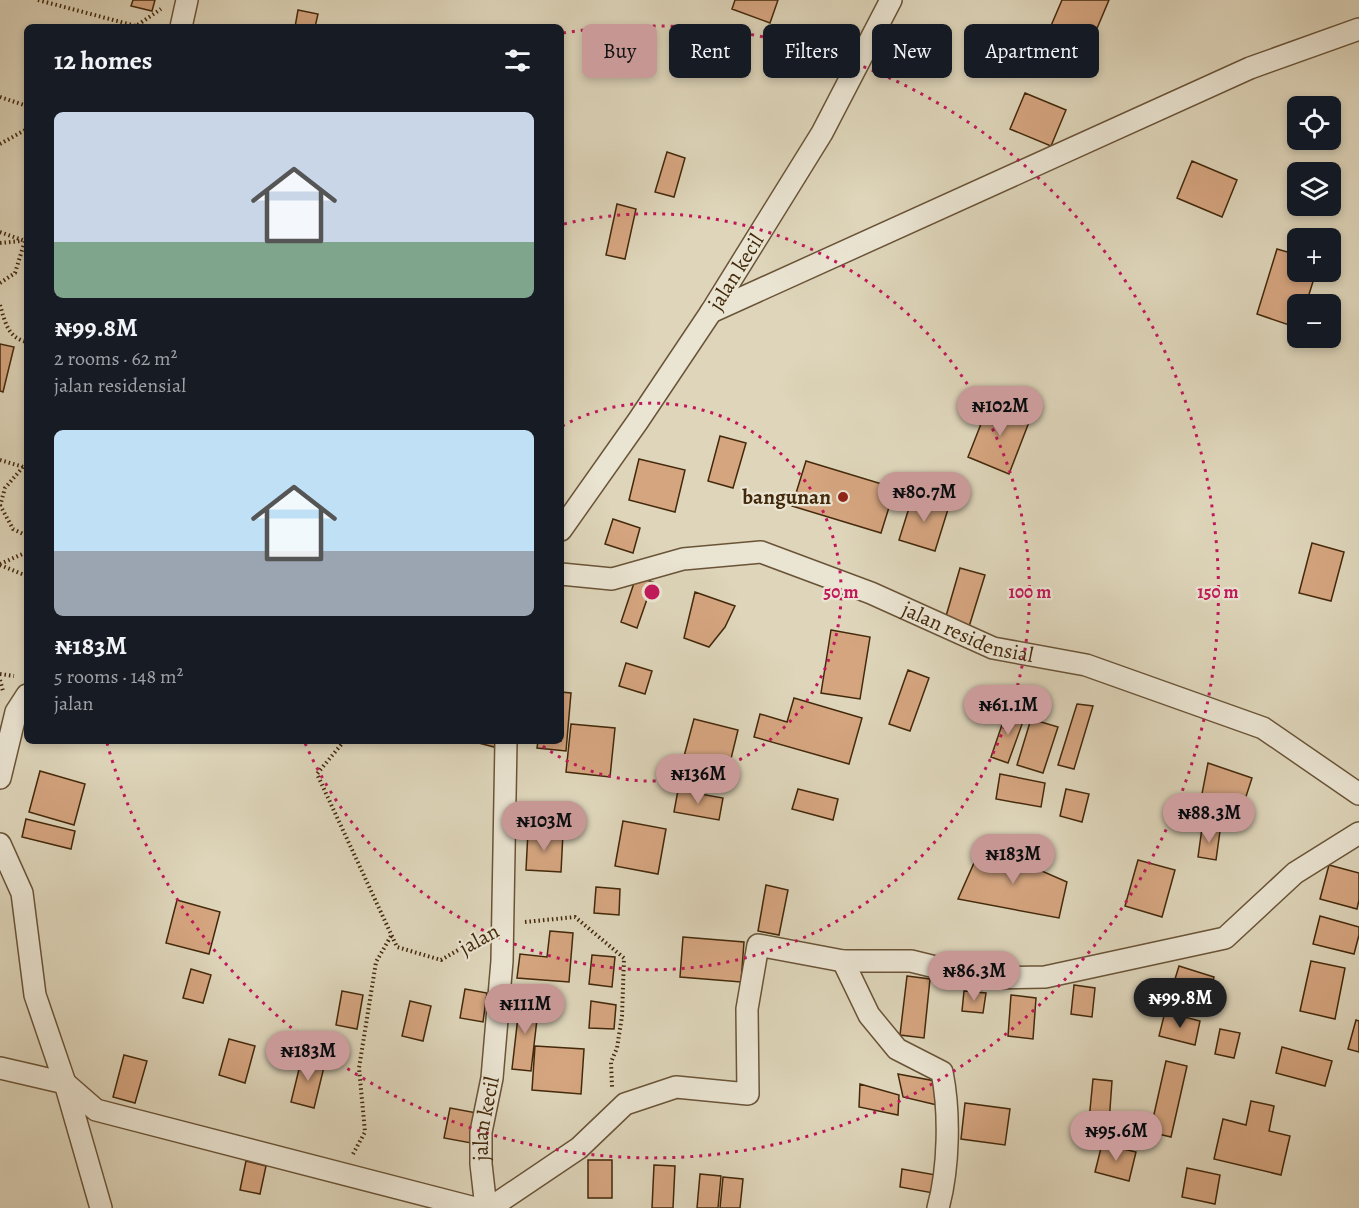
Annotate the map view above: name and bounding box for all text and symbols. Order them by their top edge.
chip: Buy [582,24,657,78]
chip: Rent [669,24,751,78]
chip: Filters [763,24,860,78]
chip: New [872,24,952,78]
chip: Apartment [964,24,1099,78]
text: 12 homes [54,43,152,78]
icon: filters [501,44,534,77]
map controls [1287,96,1341,348]
button: locate [1287,96,1341,150]
icon: home [240,151,348,259]
button: layers [1287,162,1341,216]
street label: jalan kecil [702,228,770,315]
button: + [1287,228,1341,282]
button: − [1287,294,1341,348]
text: ₦99.8M [54,310,138,345]
text: 2 rooms · 62 m² [54,345,177,372]
text: jalan residensial [54,372,186,399]
pin: ₦102M [958,386,1042,437]
text: ₦102M [971,392,1029,419]
icon: home [240,469,348,577]
pin: ₦80.7M [875,472,973,523]
text: ₦80.7M [892,478,956,505]
place label: bangunan [741,483,831,511]
marker: bangunan [836,490,850,504]
text: 50 m [824,580,858,604]
text: 100 m [1009,580,1051,604]
text: 150 m [1197,580,1239,604]
centre of rings [642,582,662,602]
street label: jalan residensial [898,595,1036,669]
text: ₦183M [54,628,127,663]
text: 5 rooms · 148 m² [54,663,183,690]
pin: ₦61.1M [959,685,1057,736]
text: jalan [54,690,93,717]
text: ₦61.1M [978,691,1038,718]
pin: ₦136M [656,754,740,805]
text: ₦136M [670,760,726,787]
pin: ₦88.3M [1160,793,1258,844]
text: ₦88.3M [1177,799,1241,826]
pin: ₦103M [502,801,586,852]
text: ₦103M [516,807,572,834]
pin: ₦183M [971,834,1055,885]
text: ₦183M [985,840,1041,867]
street label: jalan [454,917,504,961]
pin: ₦86.3M [925,951,1023,1002]
text: ₦86.3M [942,957,1006,984]
pin: ₦99.8M [1131,978,1229,1029]
pin: ₦111M [483,984,567,1035]
text: ₦99.8M [1148,984,1212,1011]
text: ₦111M [499,990,551,1017]
pin: ₦183M [266,1031,350,1082]
text: ₦183M [280,1037,336,1064]
street label: jalan kecil [467,1074,506,1161]
pin: ₦95.6M [1067,1111,1165,1162]
text: ₦95.6M [1084,1117,1148,1144]

